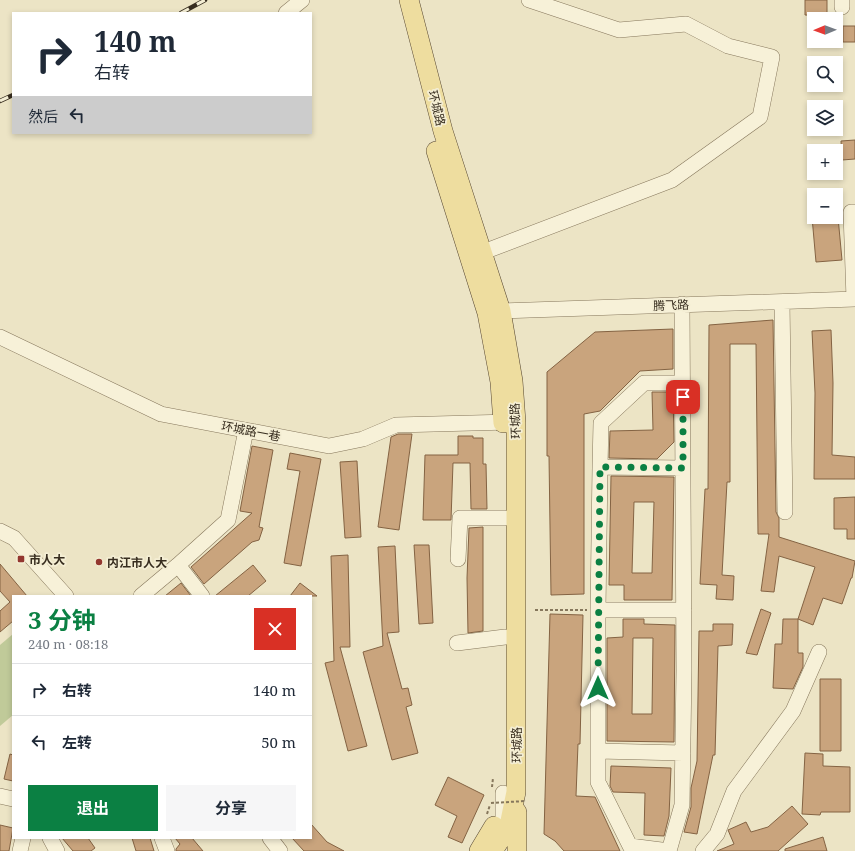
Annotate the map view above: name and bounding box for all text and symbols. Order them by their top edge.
north arrow [807,12,843,48]
map controls [807,12,843,224]
text: 140 m [94,22,176,60]
icon: right [28,28,80,80]
button: search [807,56,843,92]
text: 右转 [94,60,130,84]
street label: 环城路 [424,88,450,128]
button: layers [807,100,843,136]
icon: left [66,104,88,126]
text: 然后 [28,106,58,126]
button: + [807,144,843,180]
button: − [807,188,843,224]
street label: 腾飞路 [653,296,689,314]
pin [666,380,700,414]
icon: arrive [672,386,694,408]
street label: 环城路 [506,403,524,439]
street label: 环城路一巷 [220,417,282,445]
place label: 市人大 [29,551,65,568]
marker: 市人大 [16,554,26,564]
place label: 内江市人大 [107,554,167,571]
marker: 内江市人大 [94,557,104,567]
text: 3 分钟 [28,603,96,636]
button: close [254,608,296,650]
text: 240 m · 08:18 [28,635,108,653]
position arrow [577,667,619,709]
icon: right [28,679,50,701]
text: 右转 [62,680,92,700]
text: 140 m [253,680,296,700]
street label: 环城路 [508,727,525,763]
icon: left [28,731,50,753]
text: 左转 [62,732,92,752]
text: 50 m [261,732,296,752]
button: 退出 [28,785,158,831]
button: 分享 [166,785,296,831]

